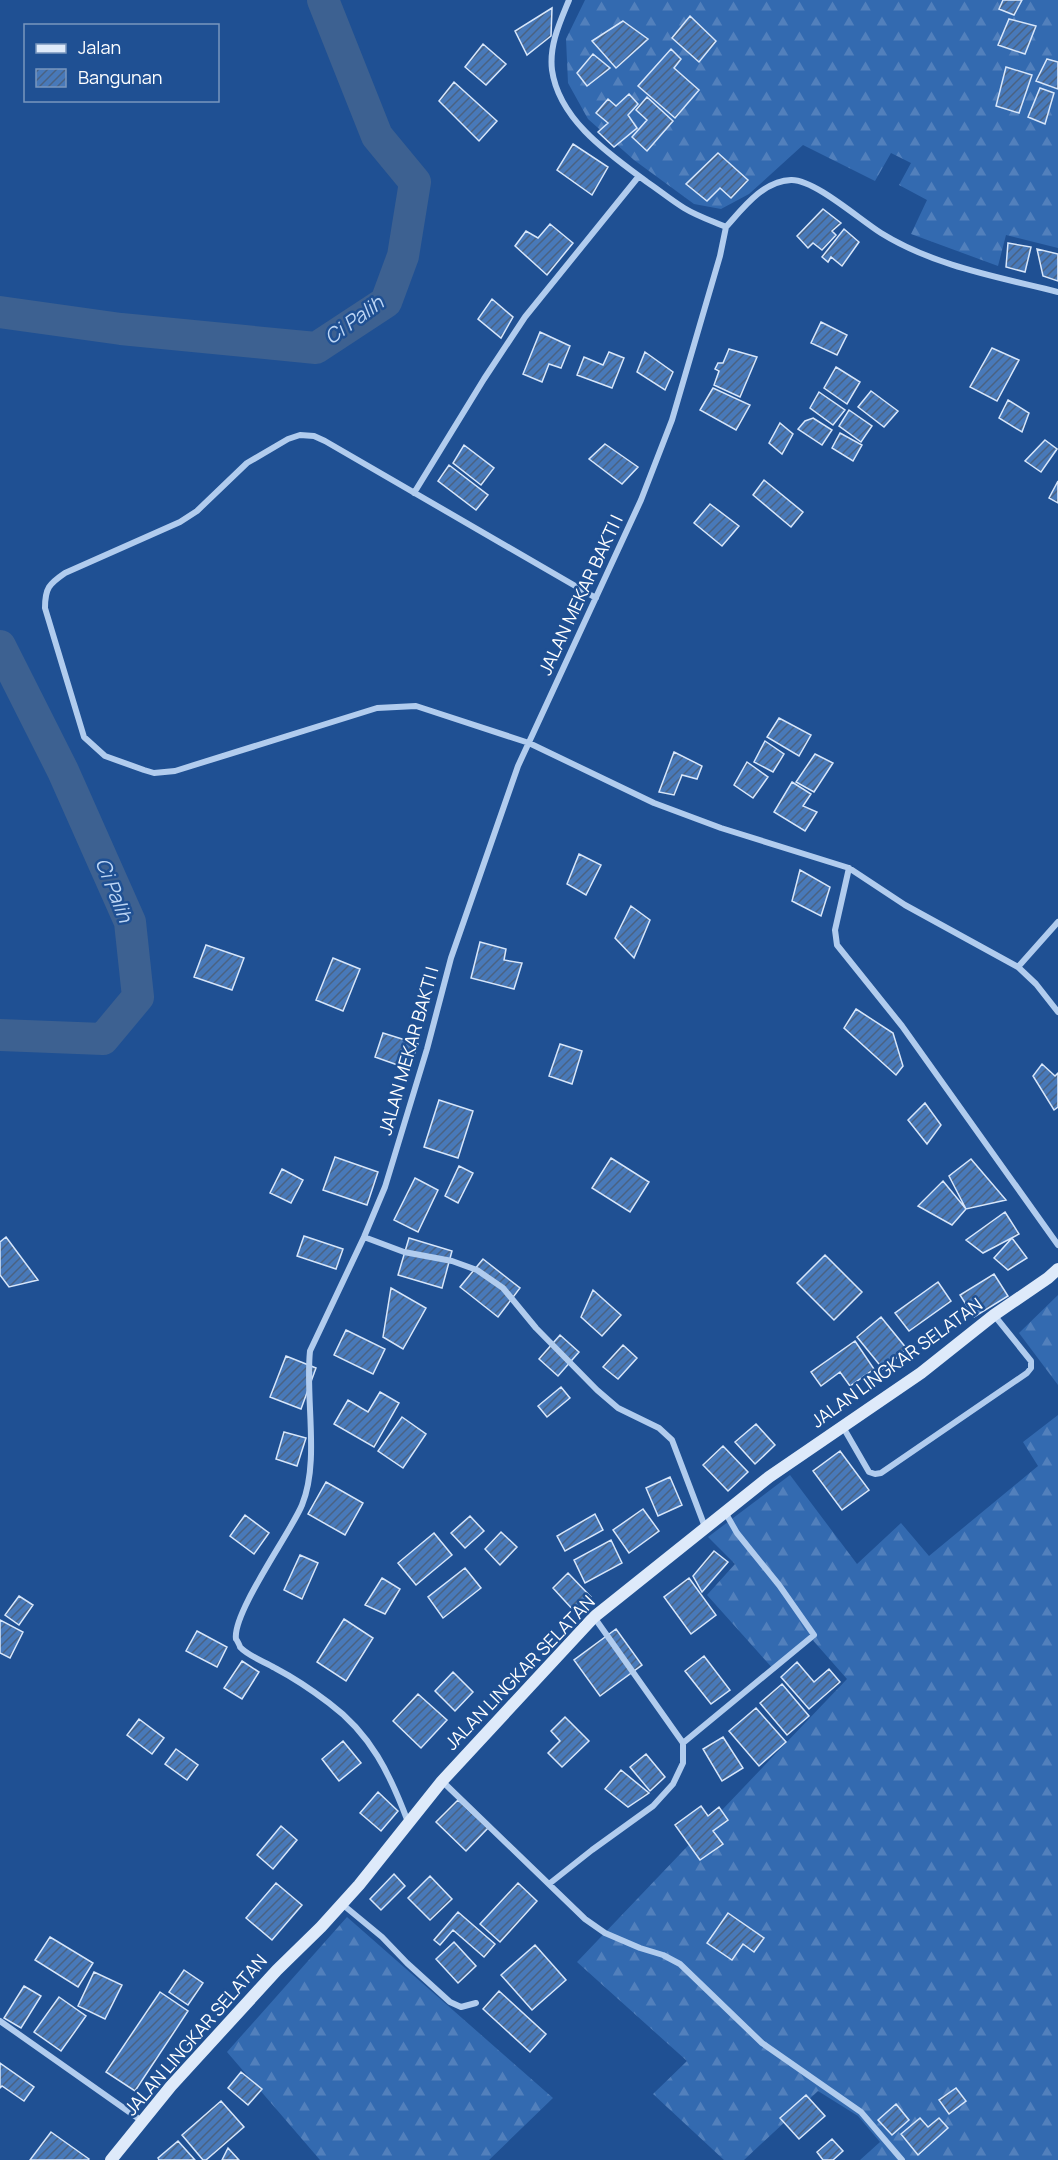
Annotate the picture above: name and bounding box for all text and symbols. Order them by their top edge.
legend [24,24,219,102]
text: Jalan [78,35,121,59]
text: Bangunan [78,65,162,89]
water label: Ci Palih [319,288,390,350]
street label: JALAN MEKAR BAKTI I [532,511,628,679]
water label: Ci Palih [89,854,140,927]
street label: JALAN MEKAR BAKTI I [372,964,444,1138]
street label: JALAN LINGKAR SELATAN [806,1292,987,1433]
street label: JALAN LINGKAR SELATAN [439,1590,600,1755]
street label: JALAN LINGKAR SELATAN [119,1949,272,2120]

